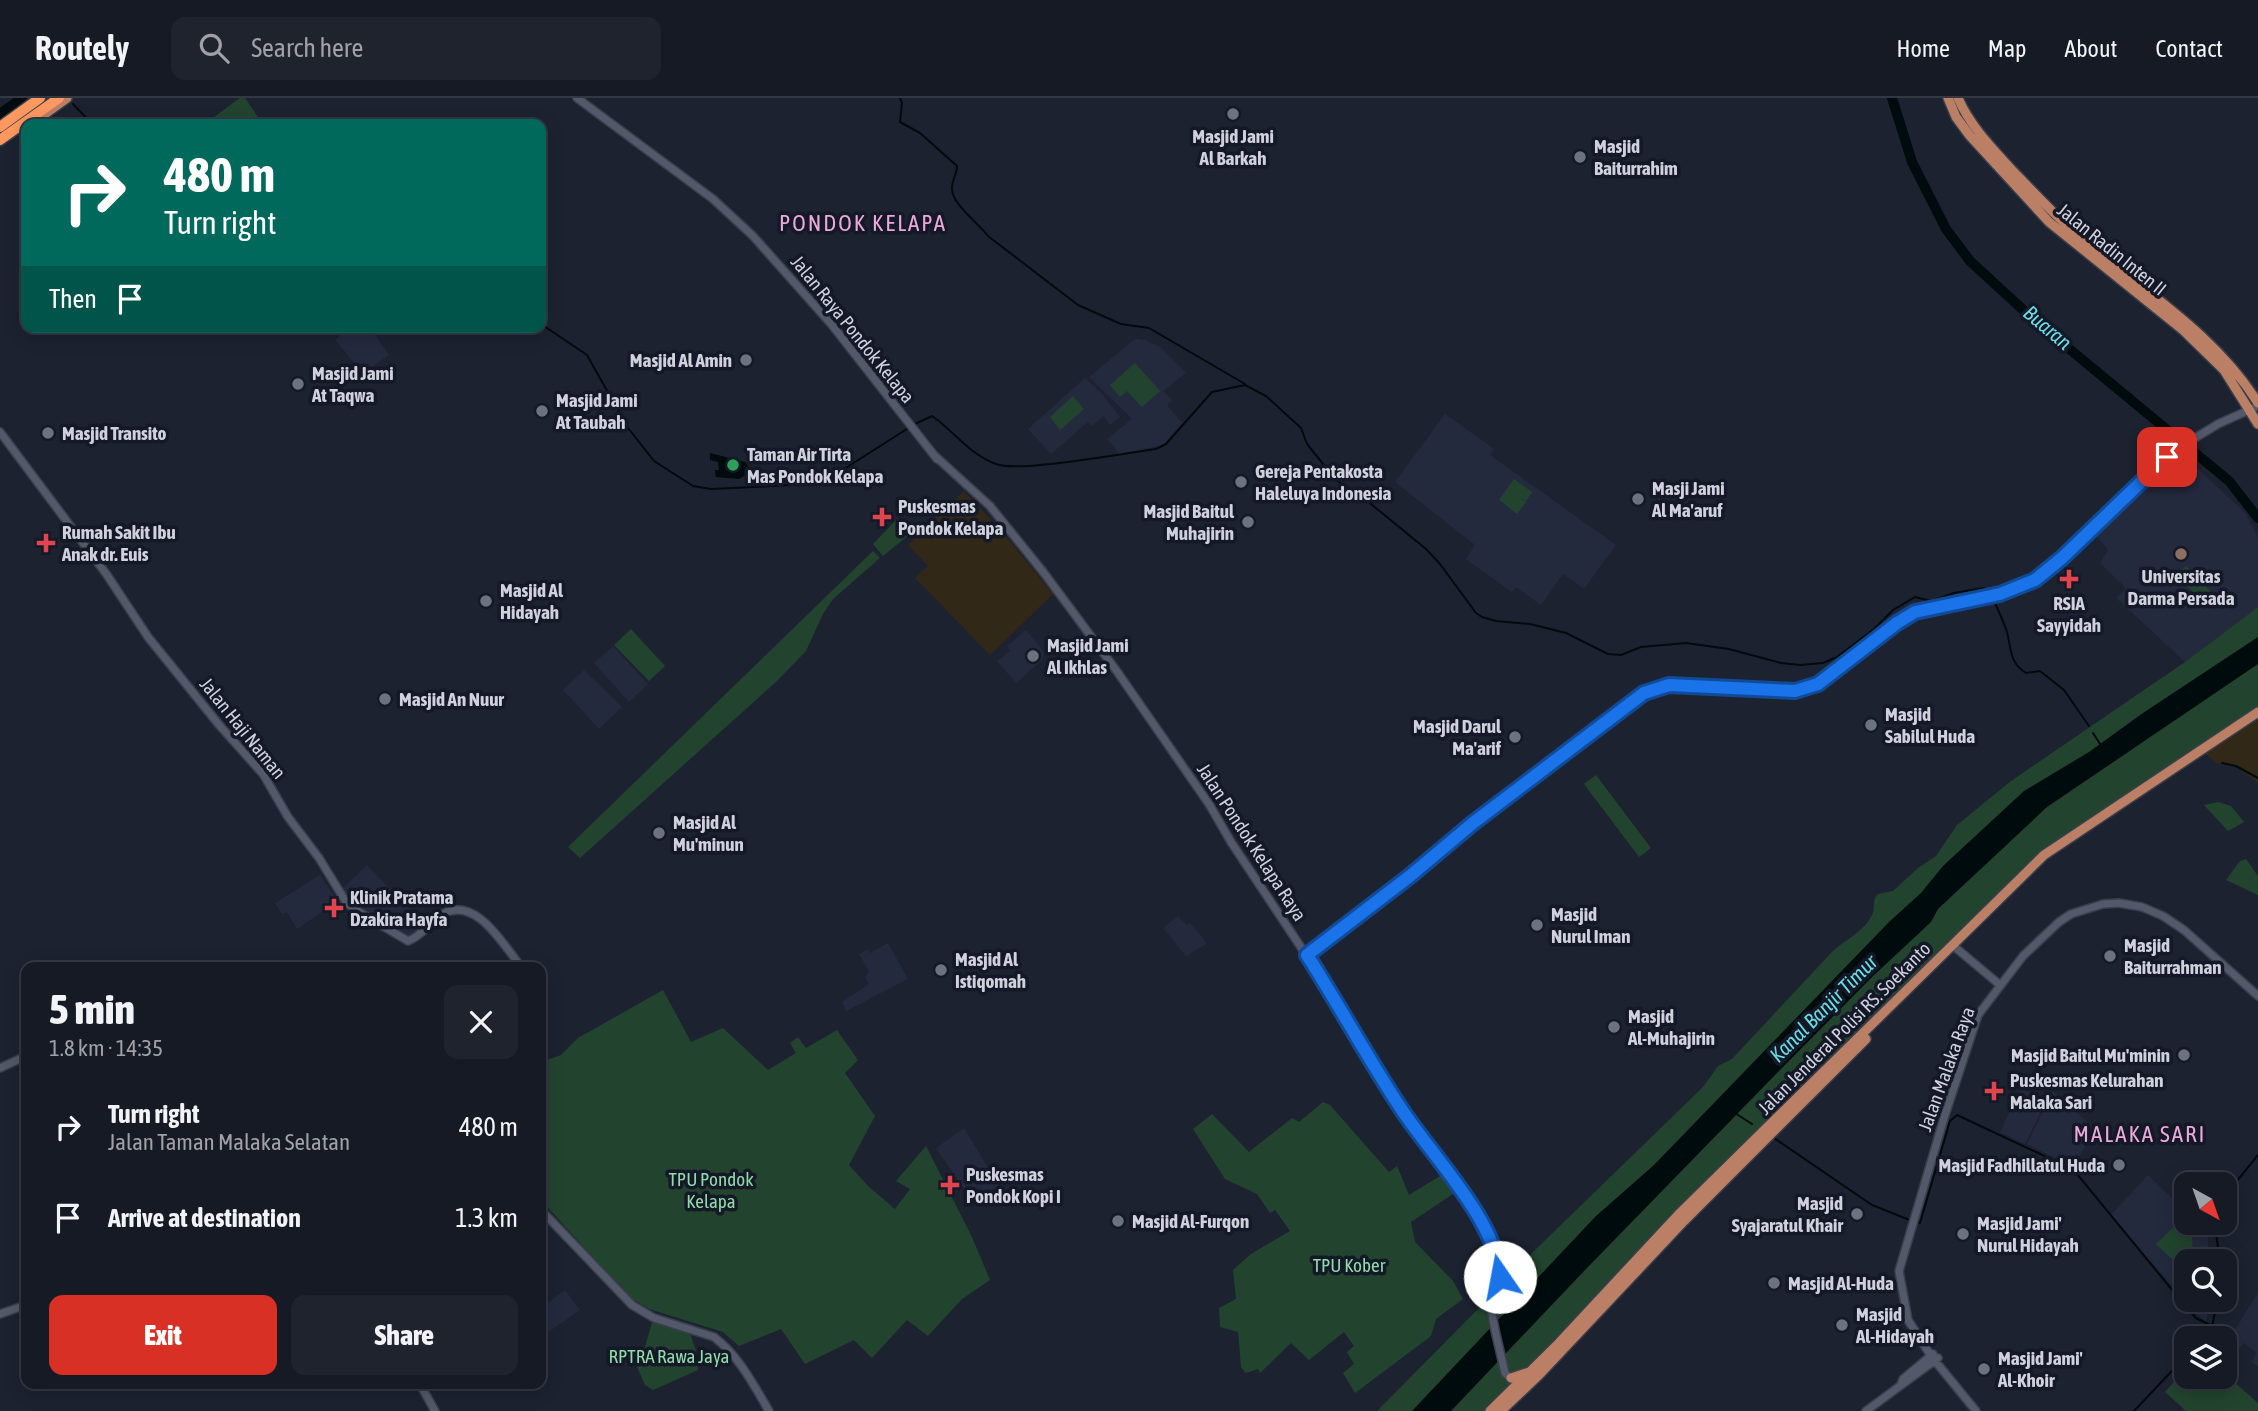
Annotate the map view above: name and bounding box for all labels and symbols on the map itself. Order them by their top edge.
marker: Masjid Jami Al Barkah [1225,106,1241,122]
place label: Masjid Jami Al Barkah [1192,125,1274,169]
place label: Masjid Baiturrahim [1594,135,1678,179]
marker: Masjid Baiturrahim [1572,149,1588,165]
street label: Jalan Radin Inten II [2053,198,2171,300]
district label: PONDOK KELAPA [779,210,947,236]
street label: Jalan Raya Pondok Kelapa [787,251,919,407]
water label: Buaran [2019,300,2077,354]
place label: Masjid Al Amin [630,349,732,371]
marker: Masjid Al Amin [738,352,754,368]
place label: Masjid Jami At Taqwa [311,362,394,406]
marker: Masjid Jami At Taqwa [290,376,306,392]
place label: Masjid Jami At Taubah [555,389,638,433]
marker: Masjid Jami At Taubah [534,403,550,419]
place label: Masjid Transito [62,422,166,444]
marker: Masjid Transito [40,425,56,441]
pin [2137,427,2197,487]
place label: Taman Air Tirta Mas Pondok Kelapa [747,443,883,487]
marker: Taman Air Tirta Mas Pondok Kelapa [725,457,741,473]
place label: Gereja Pentakosta Haleluya Indonesia [1255,460,1392,504]
marker: Gereja Pentakosta Haleluya Indonesia [1233,474,1249,490]
place label: Masji Jami Al Ma'aruf [1651,477,1725,521]
marker: Masji Jami Al Ma'aruf [1630,491,1646,507]
place label: Puskesmas Pondok Kelapa [898,495,1004,539]
place label: Masjid Baitul Muhajirin [1143,500,1235,544]
marker: Puskesmas Pondok Kelapa [872,507,892,527]
marker: Masjid Baitul Muhajirin [1240,514,1256,530]
place label: Rumah Sakit Ibu Anak dr. Euis [61,521,176,565]
marker: Rumah Sakit Ibu Anak dr. Euis [36,533,56,553]
marker: Universitas Darma Persada [2173,546,2189,562]
place label: Universitas Darma Persada [2128,565,2235,609]
marker: RSIA Sayyidah [2059,569,2079,589]
place label: Masjid Al Hidayah [500,579,564,623]
place label: RSIA Sayyidah [2037,592,2101,636]
marker: Masjid Al Hidayah [478,593,494,609]
place label: Masjid Jami Al Ikhlas [1046,634,1129,678]
marker: Masjid Jami Al Ikhlas [1025,648,1041,664]
street label: Jalan Haji Naman [196,673,290,783]
place label: Masjid An Nuur [399,688,504,710]
marker: Masjid An Nuur [377,691,393,707]
place label: Masjid Sabilul Huda [1885,703,1975,747]
place label: Masjid Darul Ma'arif [1413,715,1502,759]
marker: Masjid Sabilul Huda [1863,717,1879,733]
marker: Masjid Darul Ma'arif [1507,729,1523,745]
street label: Jalan Pondok Kelapa Raya [1193,759,1311,925]
place label: Masjid Al Mu'minun [673,811,744,855]
marker: Masjid Al Mu'minun [651,825,667,841]
place label: Klinik Pratama Dzakira Hayfa [350,886,454,930]
marker: Klinik Pratama Dzakira Hayfa [324,898,344,918]
place label: Masjid Nurul Iman [1551,903,1630,947]
marker: Masjid Nurul Iman [1529,917,1545,933]
place label: Masjid Baiturrahman [2124,934,2221,978]
street label: Jalan Jenderal Polisi RS. Soekanto [1753,937,1935,1119]
place label: Masjid Al Istiqomah [955,948,1026,992]
marker: Masjid Baiturrahman [2102,948,2118,964]
water label: Kanal Banjir Timur [1764,949,1882,1067]
marker: Masjid Al Istiqomah [933,962,949,978]
street label: Jalan Malaka Raya [1913,1004,1979,1134]
place label: Masjid Al-Muhajirin [1627,1005,1715,1049]
marker: Masjid Al-Muhajirin [1606,1019,1622,1035]
place label: Masjid Baitul Mu'minin [2011,1044,2170,1066]
marker: Masjid Baitul Mu'minin [2176,1047,2192,1063]
place label: Puskesmas Kelurahan Malaka Sari [2010,1069,2163,1113]
marker: Puskesmas Kelurahan Malaka Sari [1984,1081,2004,1101]
district label: MALAKA SARI [2074,1121,2206,1147]
place label: Masjid Fadhillatul Huda [1938,1154,2105,1176]
marker: Masjid Fadhillatul Huda [2111,1157,2127,1173]
place label: Puskesmas Pondok Kopi I [966,1163,1061,1207]
park label: TPU Pondok Kelapa [668,1168,754,1212]
north arrow [2174,1172,2236,1236]
marker: Puskesmas Pondok Kopi I [940,1175,960,1195]
place label: Masjid Syajaratul Khair [1732,1192,1843,1236]
marker: Masjid Syajaratul Khair [1849,1206,1865,1222]
place label: Masjid Al-Furqon [1132,1210,1249,1232]
place label: Masjid Jami' Nurul Hidayah [1977,1212,2079,1256]
marker: Masjid Al-Furqon [1110,1213,1126,1229]
marker: Masjid Jami' Nurul Hidayah [1955,1226,1971,1242]
position arrow [1463,1240,1537,1314]
park label: TPU Kober [1313,1254,1386,1276]
place label: Masjid Al-Huda [1788,1272,1894,1294]
marker: Masjid Al-Huda [1766,1275,1782,1291]
place label: Masjid Al-Hidayah [1855,1303,1934,1347]
marker: Masjid Al-Hidayah [1834,1317,1850,1333]
park label: RPTRA Rawa Jaya [609,1345,729,1367]
place label: Masjid Jami' Al-Khoir [1997,1347,2083,1391]
marker: Masjid Jami' Al-Khoir [1976,1361,1992,1377]

